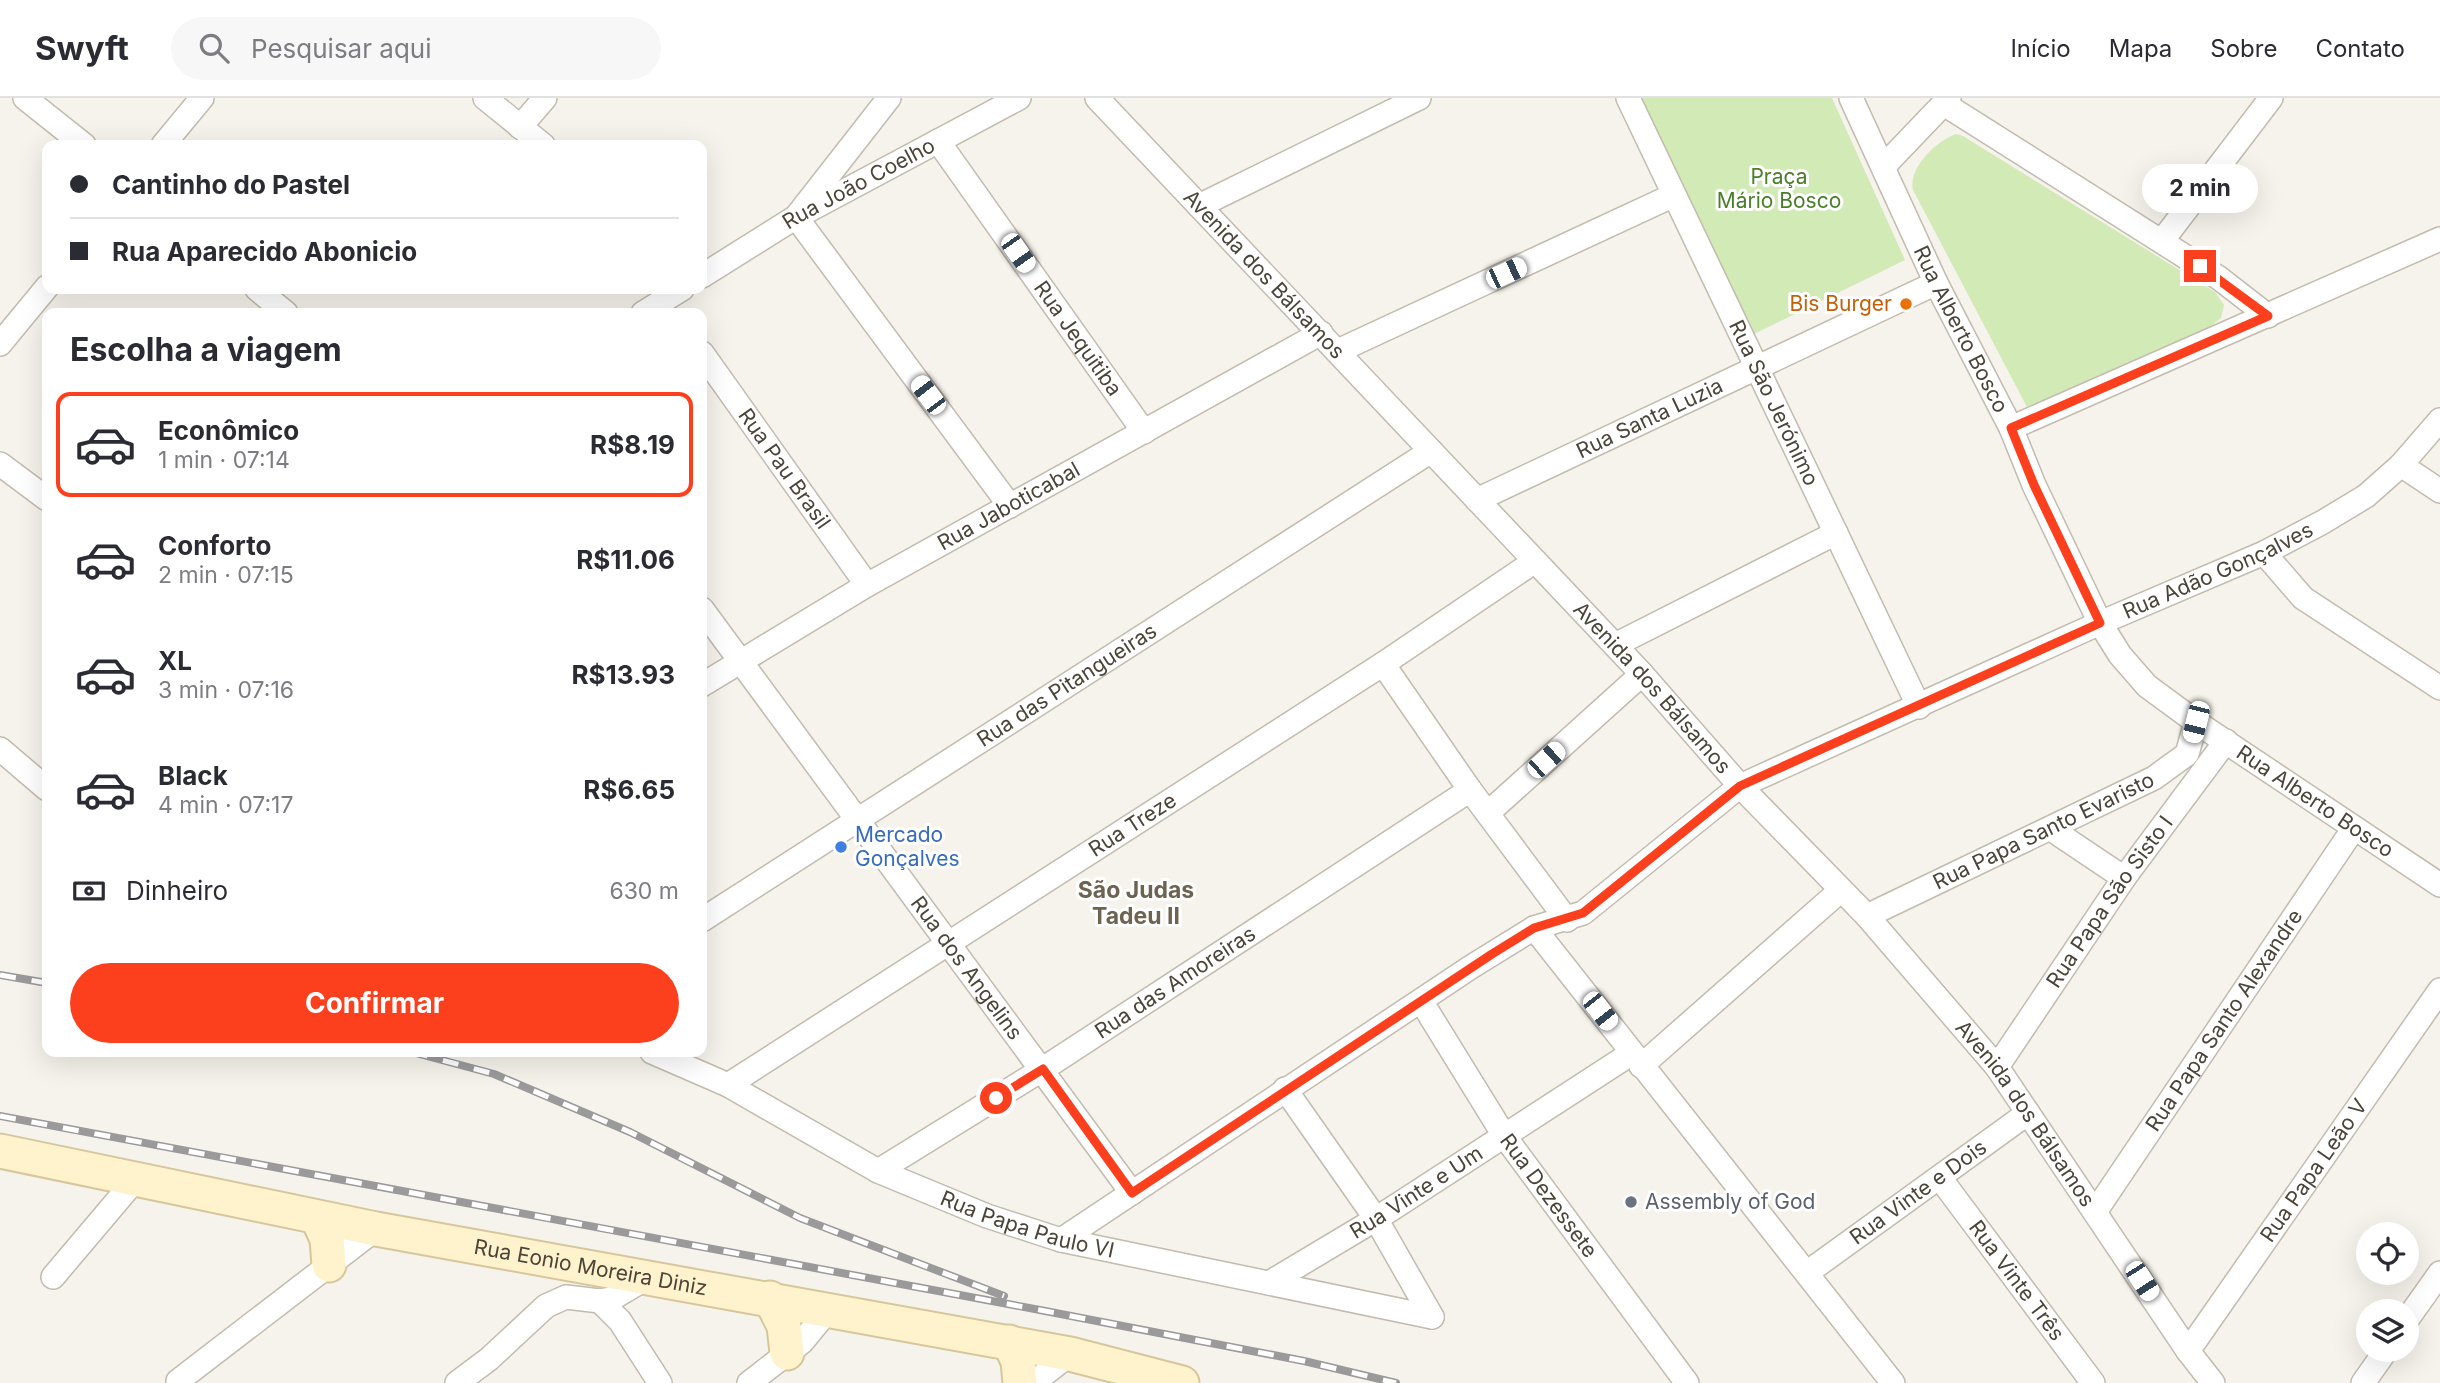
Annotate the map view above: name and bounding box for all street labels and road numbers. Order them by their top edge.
street label: Rua João Coelho [778,132,939,234]
street label: Avenida dos Bálsamos [1179,185,1350,364]
street label: Rua Alberto Bosco [1909,242,2014,417]
street label: Rua Jequitiba [1029,276,1127,401]
street label: Rua São Jerónimo [1724,316,1824,490]
street label: Rua Santa Luzia [1572,373,1727,463]
street label: Rua Pau Brasil [733,403,836,534]
street label: Rua Jaboticabal [933,456,1084,555]
street label: Rua Adão Gonçalves [2119,517,2317,624]
street label: Avenida dos Bálsamos [1568,596,1736,779]
street label: Rua das Pitangueiras [972,618,1161,752]
street label: Rua Alberto Bosco [2232,740,2399,862]
street label: Rua Papa Santo Evaristo [1929,767,2158,894]
street label: Rua Treze [1084,787,1181,862]
street label: Rua Papa São Sisto I [2041,811,2178,992]
street label: Rua dos Angelins [906,891,1028,1044]
street label: Rua Papa Santo Alexandre [2140,905,2307,1136]
street label: Rua das Amoreiras [1090,921,1260,1044]
street label: Avenida dos Bálsamos [1951,1015,2100,1211]
street label: Rua Papa Leão V [2255,1094,2372,1247]
street label: Rua Dezessete [1495,1129,1603,1262]
street label: Rua Vinte e Dois [1845,1134,1991,1250]
street label: Rua Vinte e Um [1345,1140,1487,1244]
street label: Rua Papa Paulo VI [937,1185,1117,1263]
street label: Rua Vinte Três [1964,1215,2070,1345]
street label: Rua Eonio Moreira Diniz [472,1234,709,1300]

